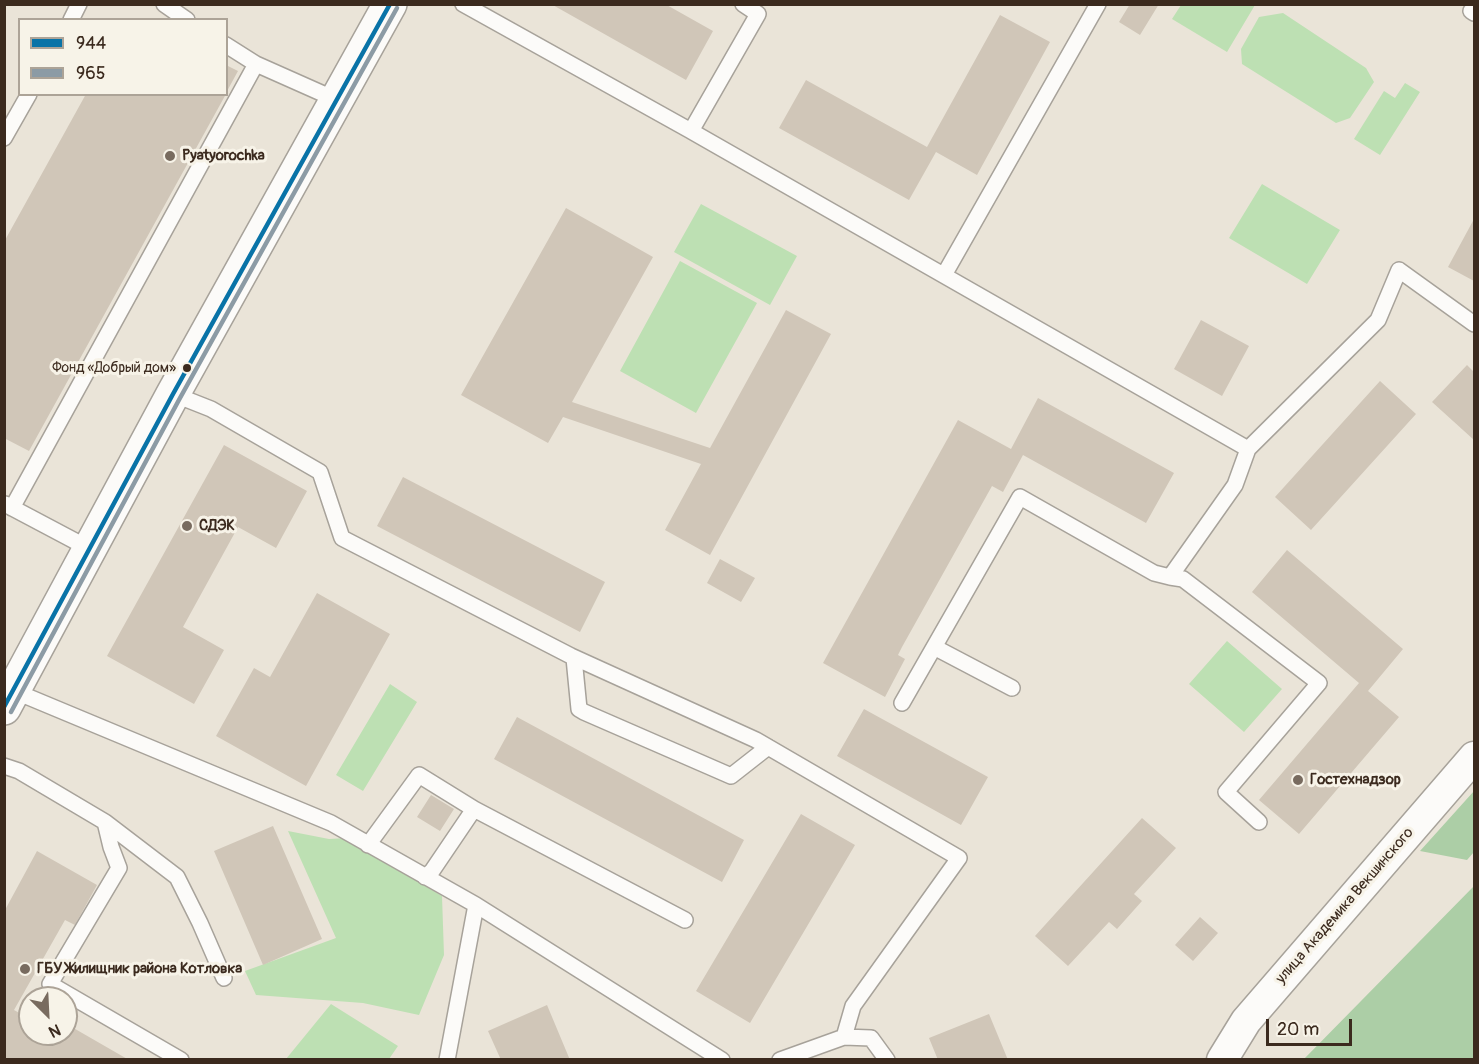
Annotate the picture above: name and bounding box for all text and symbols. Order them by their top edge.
legend [18,18,228,96]
text: 944 [76,32,106,55]
text: 965 [76,62,106,85]
place label: Pyatyorochka [182,147,265,165]
marker: Pyatyorochka [163,149,177,163]
place label: Фонд «Добрый дом» [52,360,176,376]
marker: Фонд «Добрый дом» [181,362,193,374]
place label: СДЭК [199,517,235,535]
marker: СДЭК [180,519,194,533]
place label: Гостехнадзор [1310,771,1401,789]
marker: Гостехнадзор [1291,773,1305,787]
street label: улица Академика Векшинского [1272,824,1418,988]
place label: ГБУ Жилищник района Котловка [37,960,242,978]
marker: ГБУ Жилищник района Котловка [18,962,32,976]
north arrow [18,986,78,1046]
scale bar [1269,1007,1354,1045]
text: 20 m [1277,1018,1319,1041]
text: N [46,1019,64,1042]

